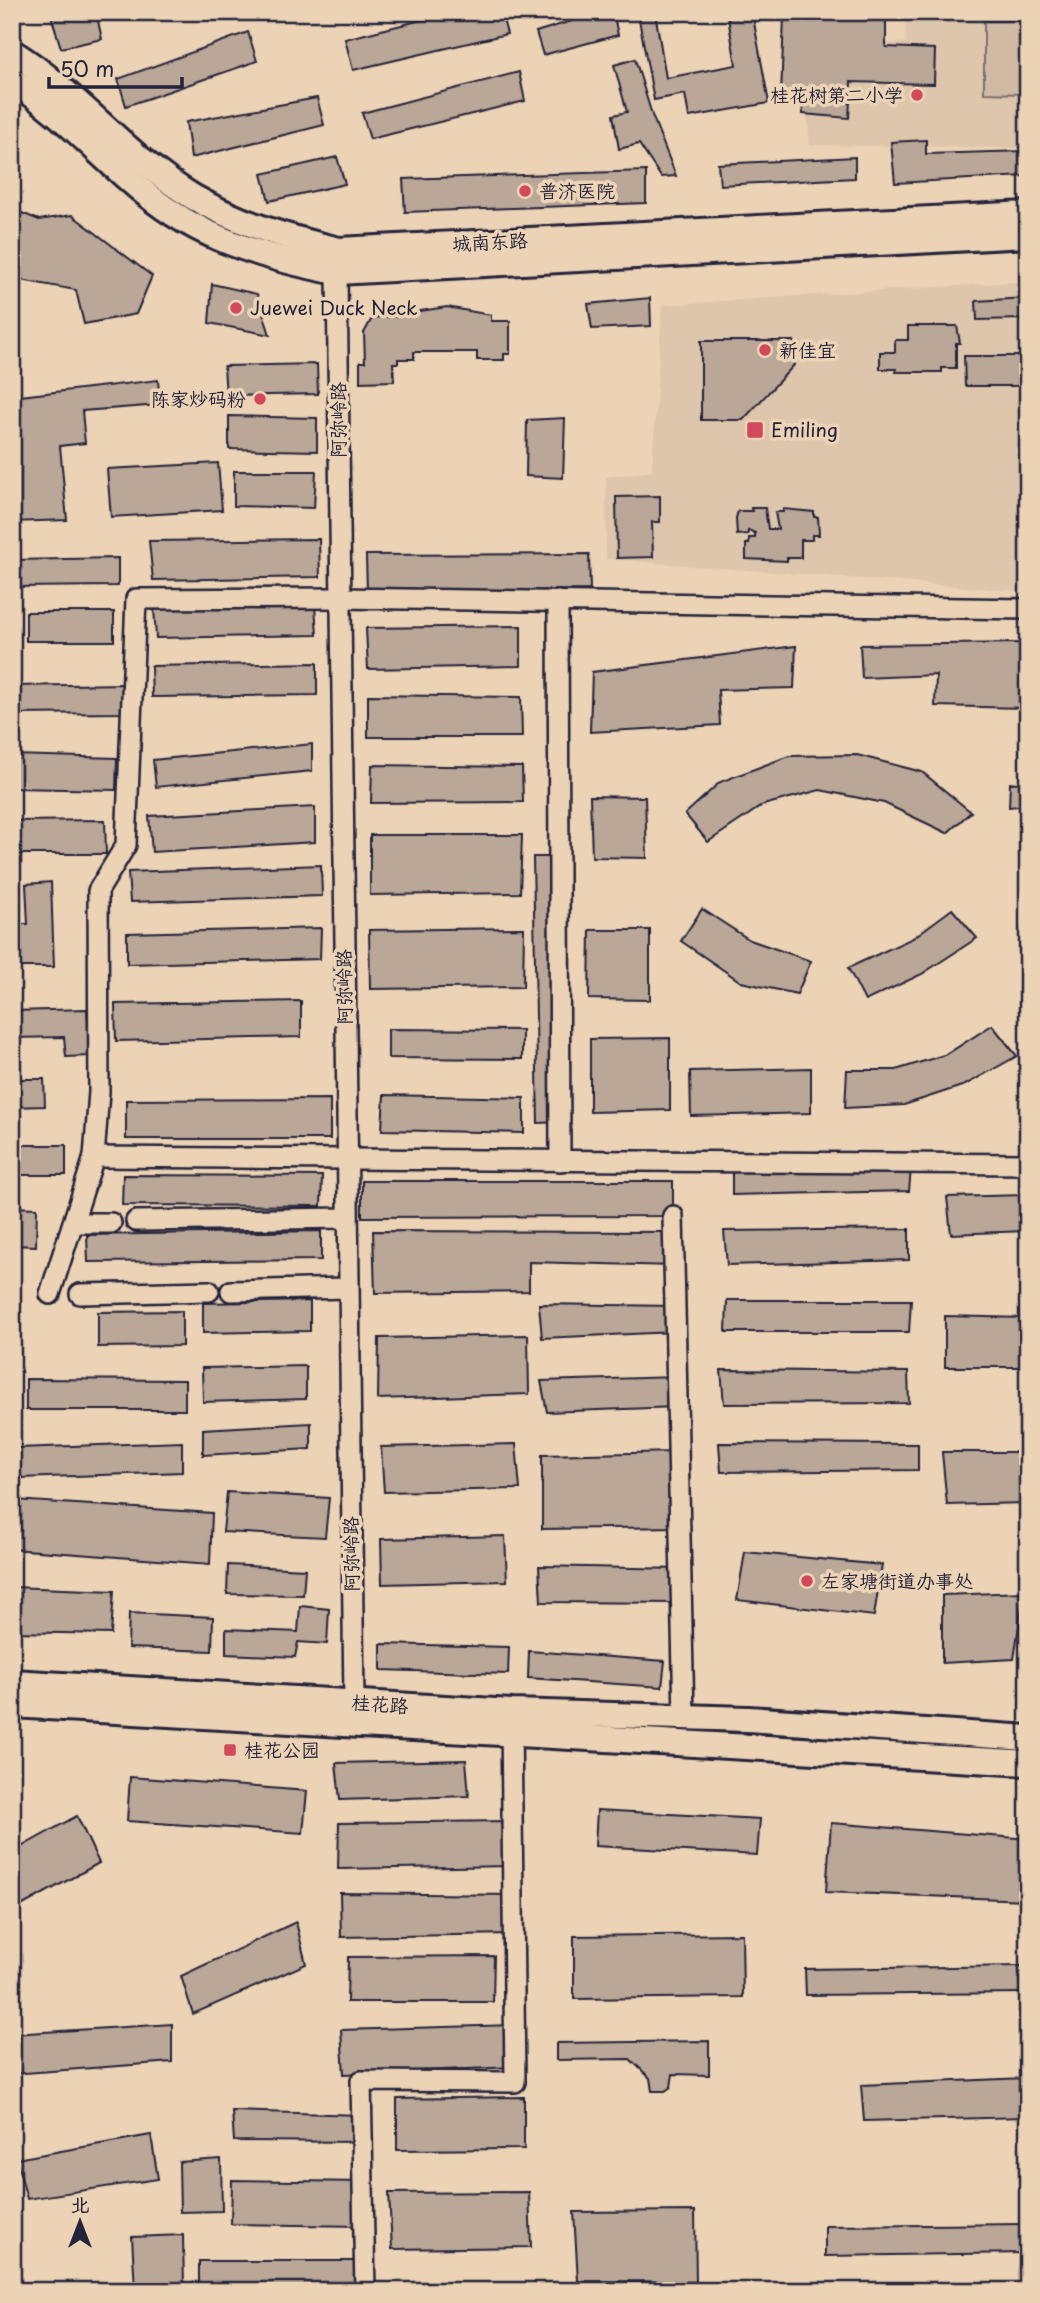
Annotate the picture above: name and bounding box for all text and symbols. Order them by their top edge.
scale bar [49,46,182,90]
text: 50 m [60,52,114,84]
place label: 桂花树第二小学 [770,80,903,108]
marker: 桂花树第二小学 [909,87,925,103]
place label: 普济医院 [539,176,615,204]
marker: 普济医院 [517,183,533,199]
street label: 城南东路 [451,225,529,257]
place label: Juewei Duck Neck [250,293,418,321]
marker: Juewei Duck Neck [228,300,244,316]
place label: 新佳宜 [779,335,836,363]
marker: 新佳宜 [757,342,773,358]
street label: 阿弥岭路 [323,382,351,458]
place label: 陈家炒码粉 [151,384,246,412]
marker: 陈家炒码粉 [252,391,268,407]
place label: Emiling [771,415,838,443]
marker: Emiling [745,420,765,440]
street label: 阿弥岭路 [328,949,358,1025]
street label: 阿弥岭路 [335,1516,365,1592]
place label: 左家塘街道办事处 [821,1566,973,1594]
marker: 左家塘街道办事处 [799,1573,815,1589]
street label: 桂花路 [351,1687,409,1719]
place label: 桂花公园 [244,1735,320,1763]
marker: 桂花公园 [222,1742,238,1758]
north arrow [46,2188,116,2258]
text: 北 [70,2190,90,2218]

